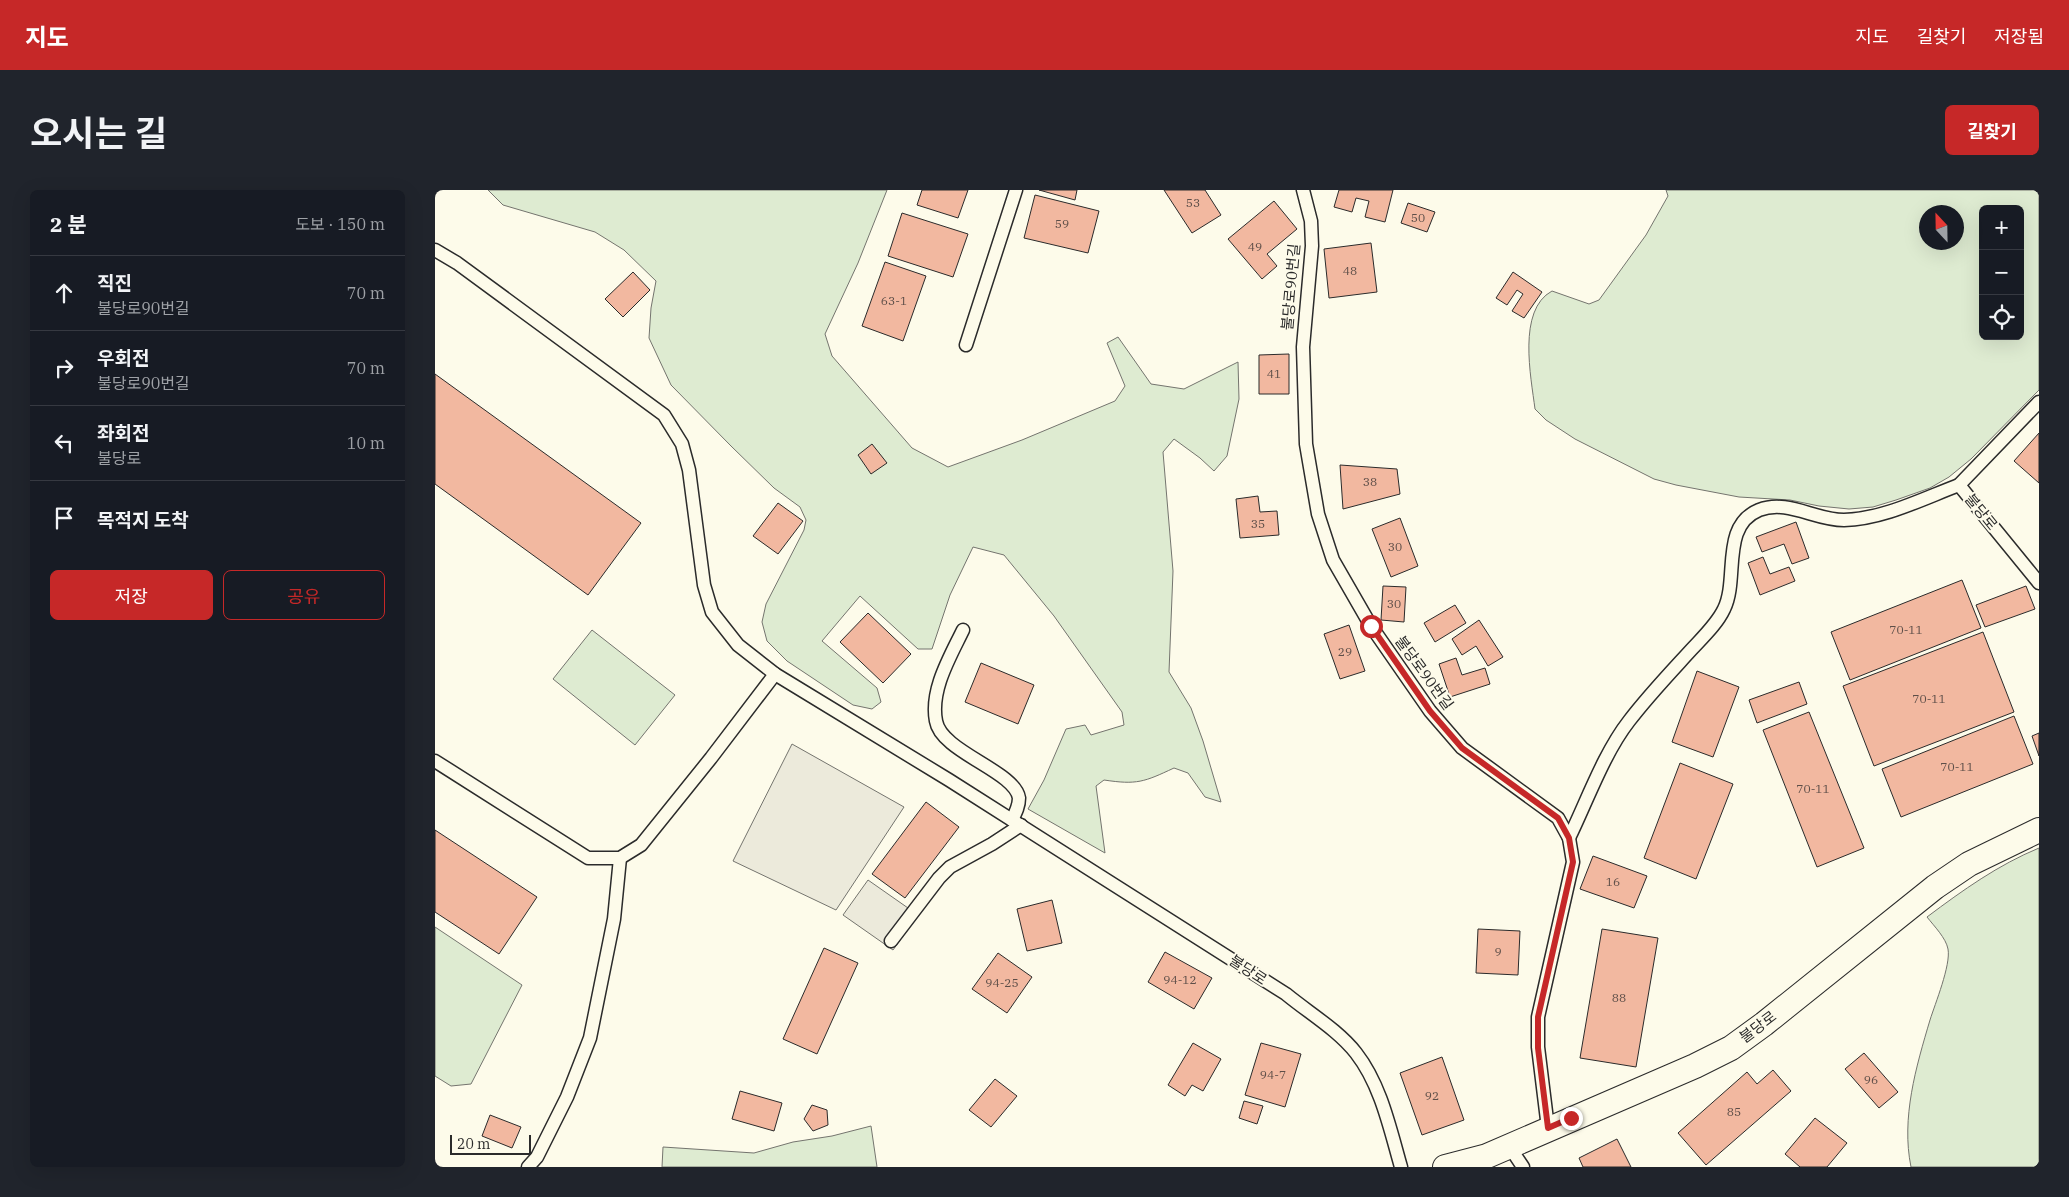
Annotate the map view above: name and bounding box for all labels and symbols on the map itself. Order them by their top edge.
house number: 53 [1186,195,1200,210]
north arrow [1919,205,1964,250]
house number: 50 [1411,210,1425,225]
house number: 59 [1055,216,1069,231]
house number: 49 [1248,239,1262,254]
street label: 불당로90번길 [1277,243,1304,331]
house number: 48 [1343,263,1357,278]
house number: 63-1 [881,293,907,308]
house number: 41 [1267,366,1281,381]
house number: 38 [1363,474,1377,489]
street label: 불당로 [1961,490,2002,534]
house number: 35 [1251,516,1265,531]
house number: 30 [1388,539,1402,554]
house number: 30 [1387,596,1401,611]
route start [1360,615,1383,638]
house number: 70-11 [1889,622,1923,637]
street label: 불당로90번길 [1391,632,1458,713]
house number: 29 [1338,644,1352,659]
house number: 70-11 [1912,691,1946,706]
house number: 70-11 [1940,759,1974,774]
house number: 70-11 [1796,781,1830,796]
house number: 16 [1606,874,1620,889]
house number: 9 [1494,944,1502,959]
street label: 불당로 [1226,950,1271,989]
house number: 94-12 [1163,972,1197,987]
house number: 94-25 [985,975,1019,990]
house number: 88 [1612,990,1626,1005]
street label: 불당로 [1735,1007,1780,1047]
house number: 94-7 [1260,1067,1286,1082]
house number: 96 [1864,1072,1878,1087]
house number: 92 [1425,1088,1439,1103]
house number: 85 [1727,1104,1741,1119]
route end [1560,1107,1583,1130]
scale bar [450,1132,531,1155]

